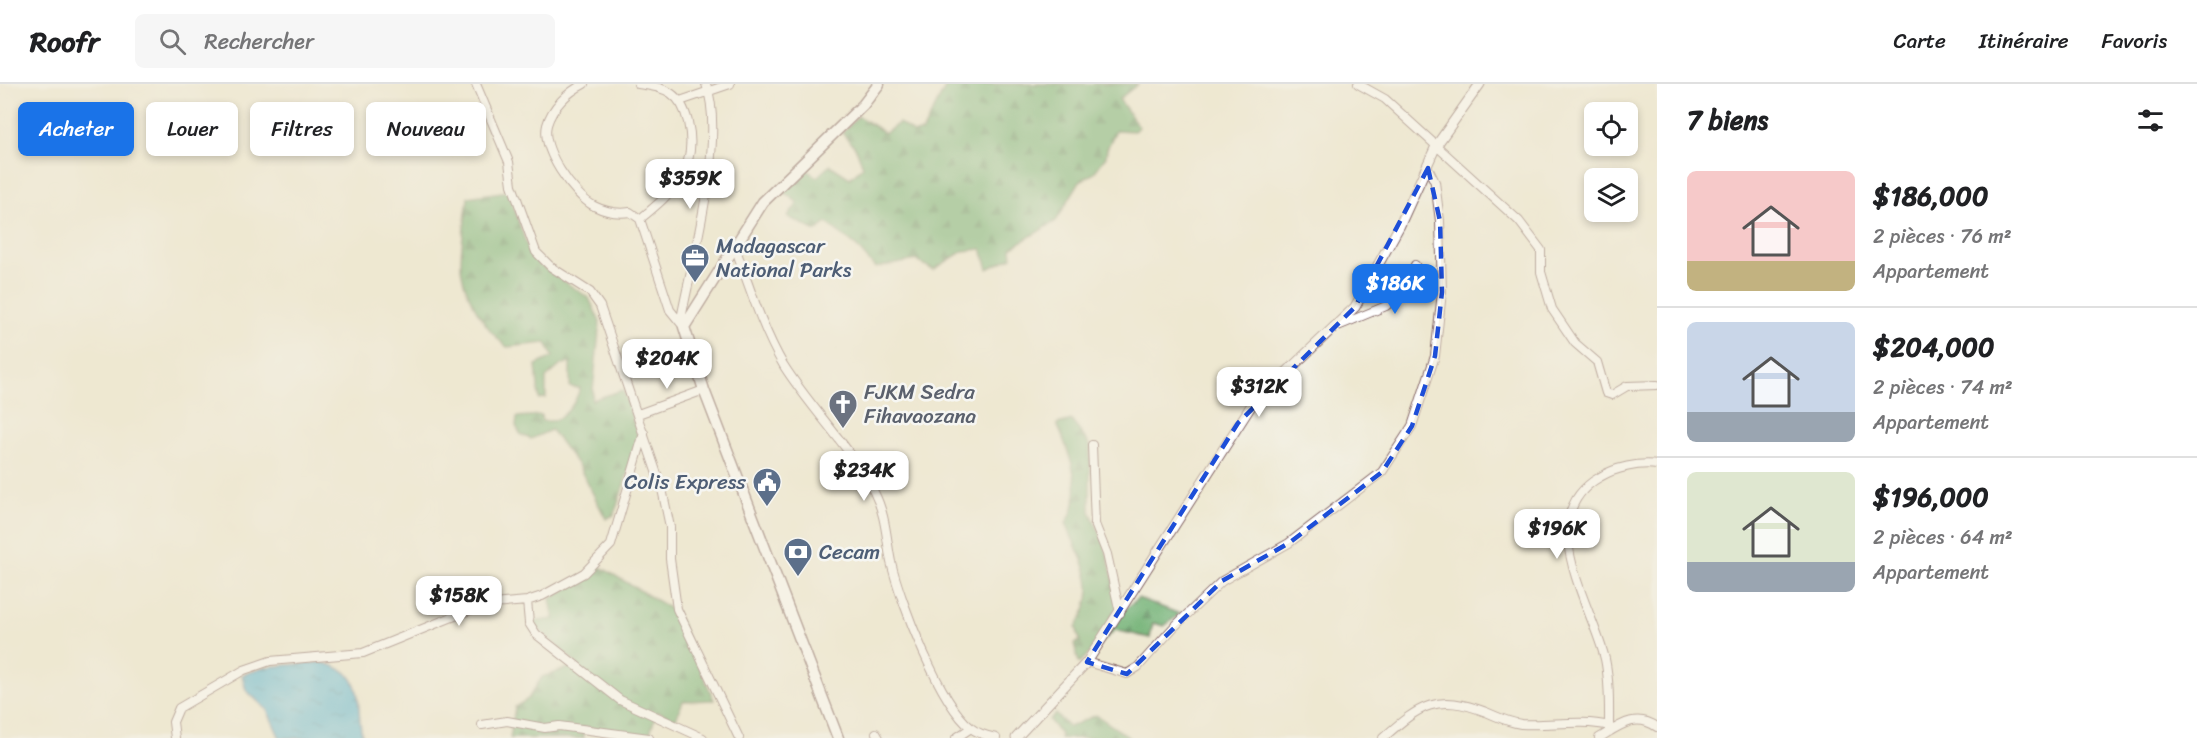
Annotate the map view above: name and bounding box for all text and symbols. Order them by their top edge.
search box [135,14,555,68]
text: Roofr [30,17,99,66]
text: Rechercher [204,22,314,61]
text: Carte [1894,22,1946,60]
text: Itinéraire [1979,22,2069,60]
text: Favoris [2102,22,2167,60]
icon: search [156,25,189,58]
text: 7 biens [1687,97,1768,143]
chip: Acheter [18,102,134,156]
chip: Louer [146,102,238,156]
chip: Filtres [250,102,354,156]
chip: Nouveau [366,102,486,156]
map controls [1584,102,1638,222]
button: locate [1584,102,1638,156]
icon: filters [2134,104,2167,137]
pin: $359K [648,159,732,210]
text: $359K [659,161,721,196]
button: layers [1584,168,1638,222]
text: $186,000 [1873,173,1988,219]
icon: home [1735,195,1807,267]
text: 2 pièces · 76 m² [1873,219,2012,254]
place label: Madagascar National Parks [716,227,852,289]
office icon: Madagascar National Parks [679,242,711,284]
text: Appartement [1873,254,1989,289]
pin: $186K [1353,264,1437,315]
text: $186K [1366,266,1424,301]
text: $204,000 [1873,324,1994,370]
pin: $204K [625,339,709,390]
text: $204K [636,341,698,376]
icon: home [1735,346,1807,418]
pin: $312K [1217,367,1301,418]
text: $312K [1231,369,1287,404]
text: 2 pièces · 74 m² [1873,370,2013,405]
place label: FJKM Sedra Fihavaozana [864,373,977,435]
church icon: FJKM Sedra Fihavaozana [827,388,859,430]
text: Appartement [1873,405,1989,440]
pin: $234K [822,451,906,502]
text: $234K [834,453,894,488]
place label: Colis Express [624,463,746,501]
public building icon: Colis Express [751,466,783,508]
text: $196,000 [1873,474,1989,520]
icon: home [1735,496,1807,568]
pin: $196K [1515,509,1599,560]
text: $196K [1528,511,1586,546]
text: 2 pièces · 64 m² [1873,520,2013,555]
place label: Cecam [819,533,880,571]
bank icon: Cecam [782,536,814,578]
text: Appartement [1873,555,1989,590]
pin: $158K [417,576,501,627]
text: $158K [430,578,488,613]

